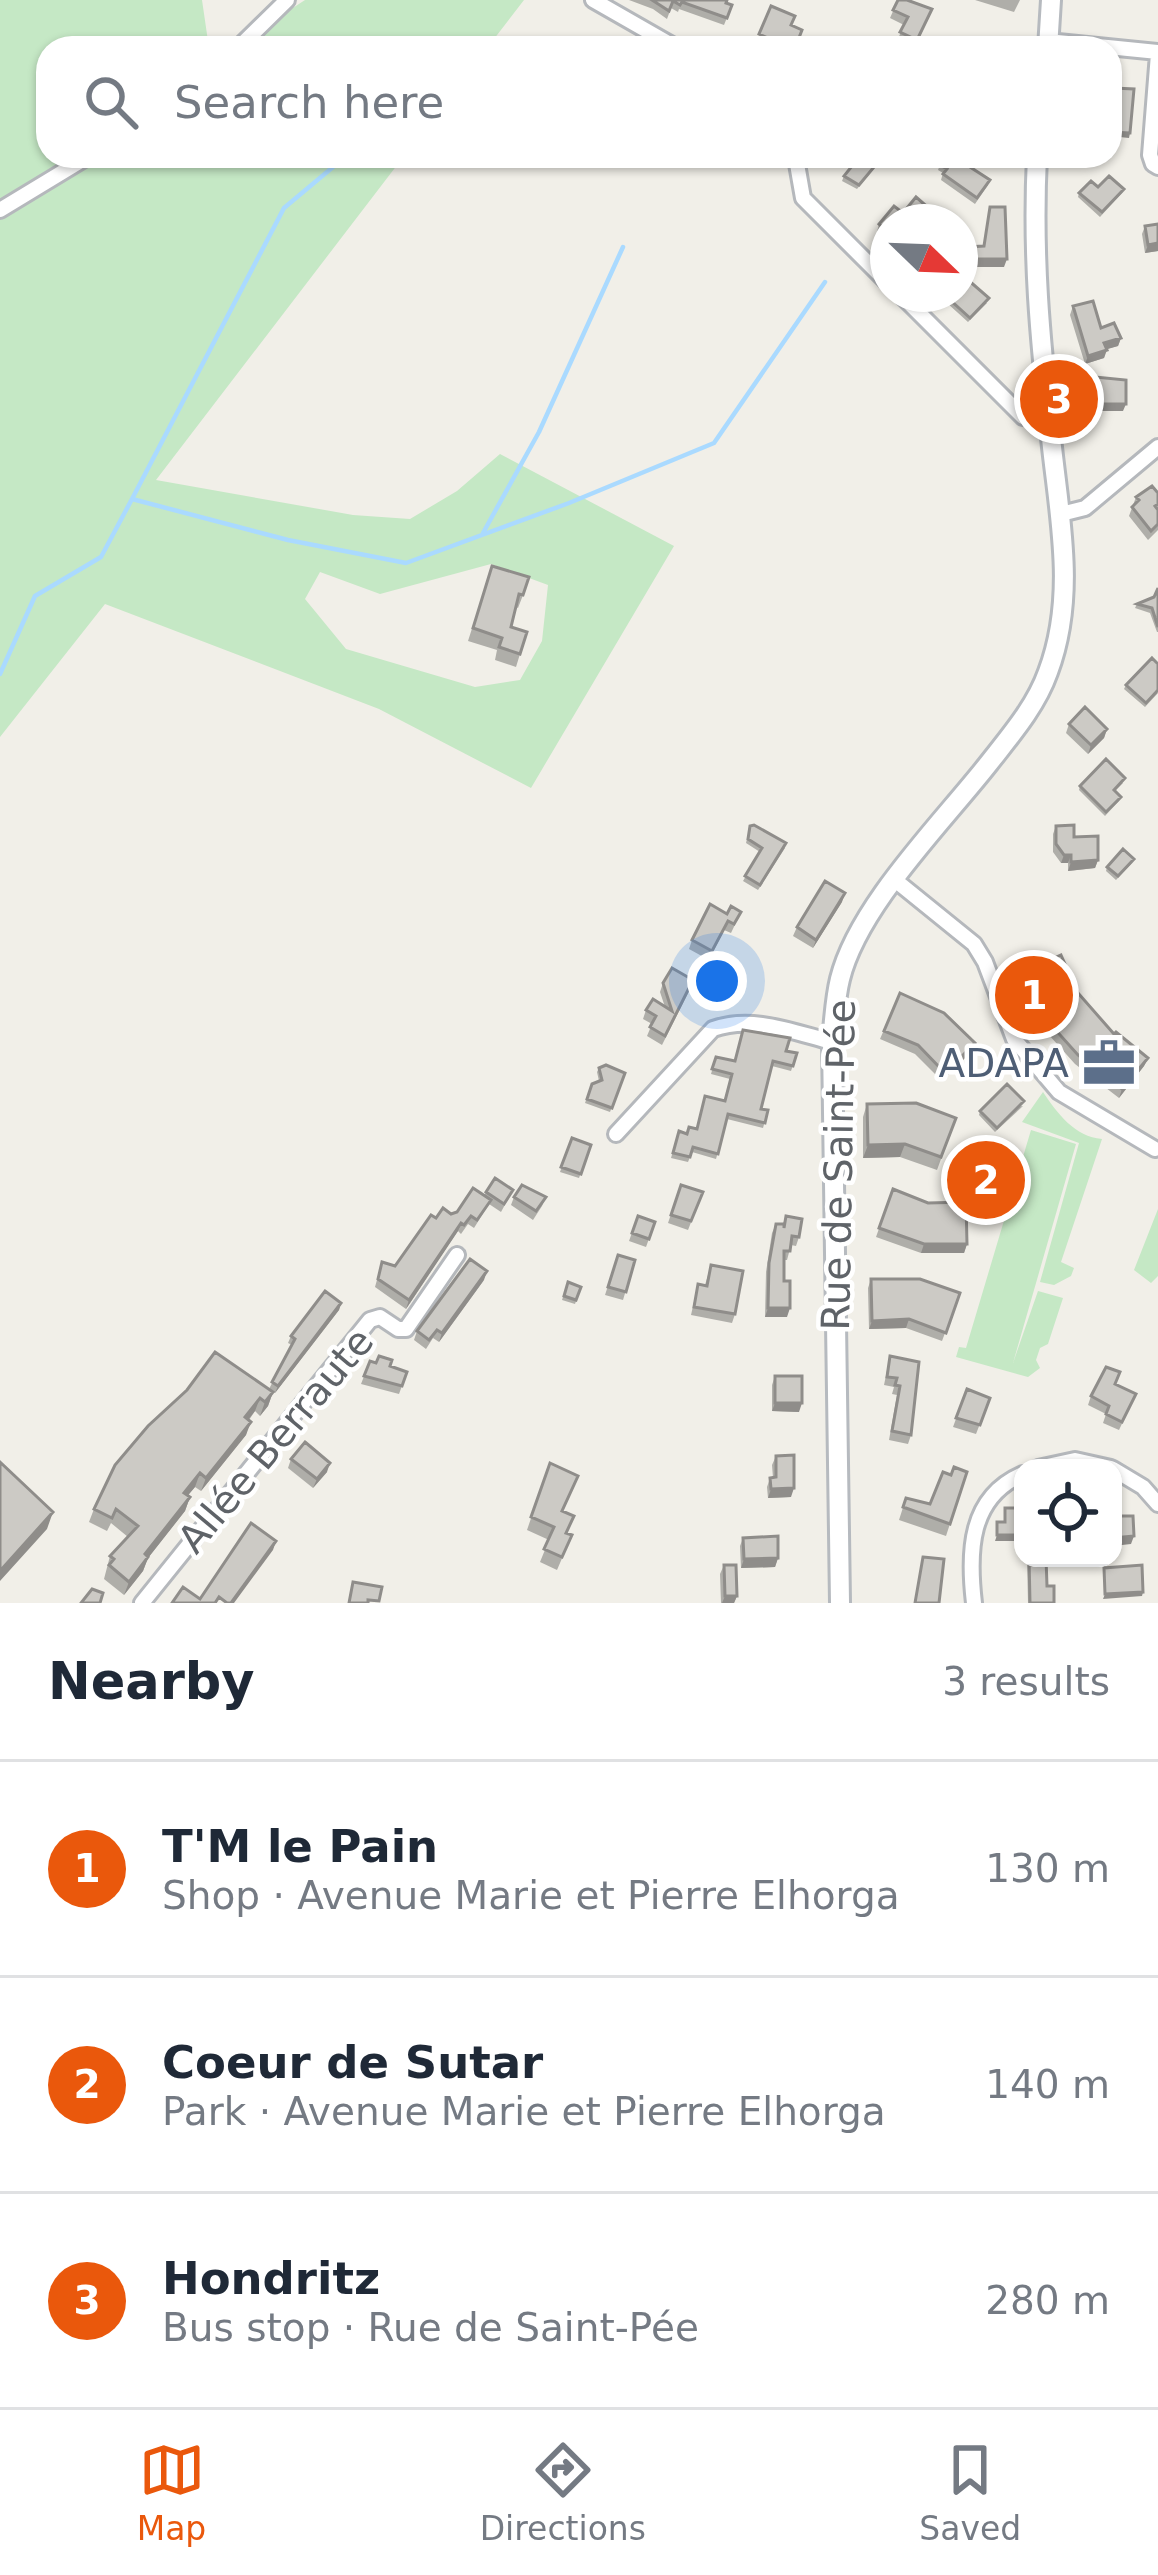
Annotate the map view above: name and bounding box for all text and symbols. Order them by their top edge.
search box [36,36,1122,168]
icon: search [78,69,144,135]
text: Search here [174,76,444,129]
north arrow [870,204,978,312]
pin: 3 [1020,354,1098,444]
pin: 1 [995,950,1073,1040]
your location [687,951,747,1011]
street label: Rue de Saint-Pée [813,999,864,1331]
office icon: ADAPA [1080,1034,1138,1092]
place label: ADAPA [939,1041,1069,1086]
pin: 2 [947,1135,1025,1225]
street label: Allée Berraute [169,1319,382,1562]
map controls [1014,1459,1122,1567]
button: locate [1014,1459,1122,1567]
text: Nearby [48,1652,255,1711]
text: 3 results [942,1659,1110,1704]
text: T'M le Pain [162,1820,438,1873]
text: 1 [73,1846,101,1891]
text: 130 m [985,1846,1110,1891]
text: Shop · Avenue Marie et Pierre Elhorga [162,1873,900,1918]
text: Coeur de Sutar [162,2036,543,2089]
text: 2 [73,2062,101,2107]
text: 140 m [985,2062,1110,2107]
text: Park · Avenue Marie et Pierre Elhorga [162,2089,886,2134]
text: Hondritz [162,2252,380,2305]
text: 3 [73,2278,101,2323]
text: 280 m [985,2278,1110,2323]
text: Bus stop · Rue de Saint-Pée [162,2305,699,2350]
tab: Map [137,2437,206,2548]
tab: Directions [480,2437,646,2548]
tab: Saved [919,2437,1021,2548]

